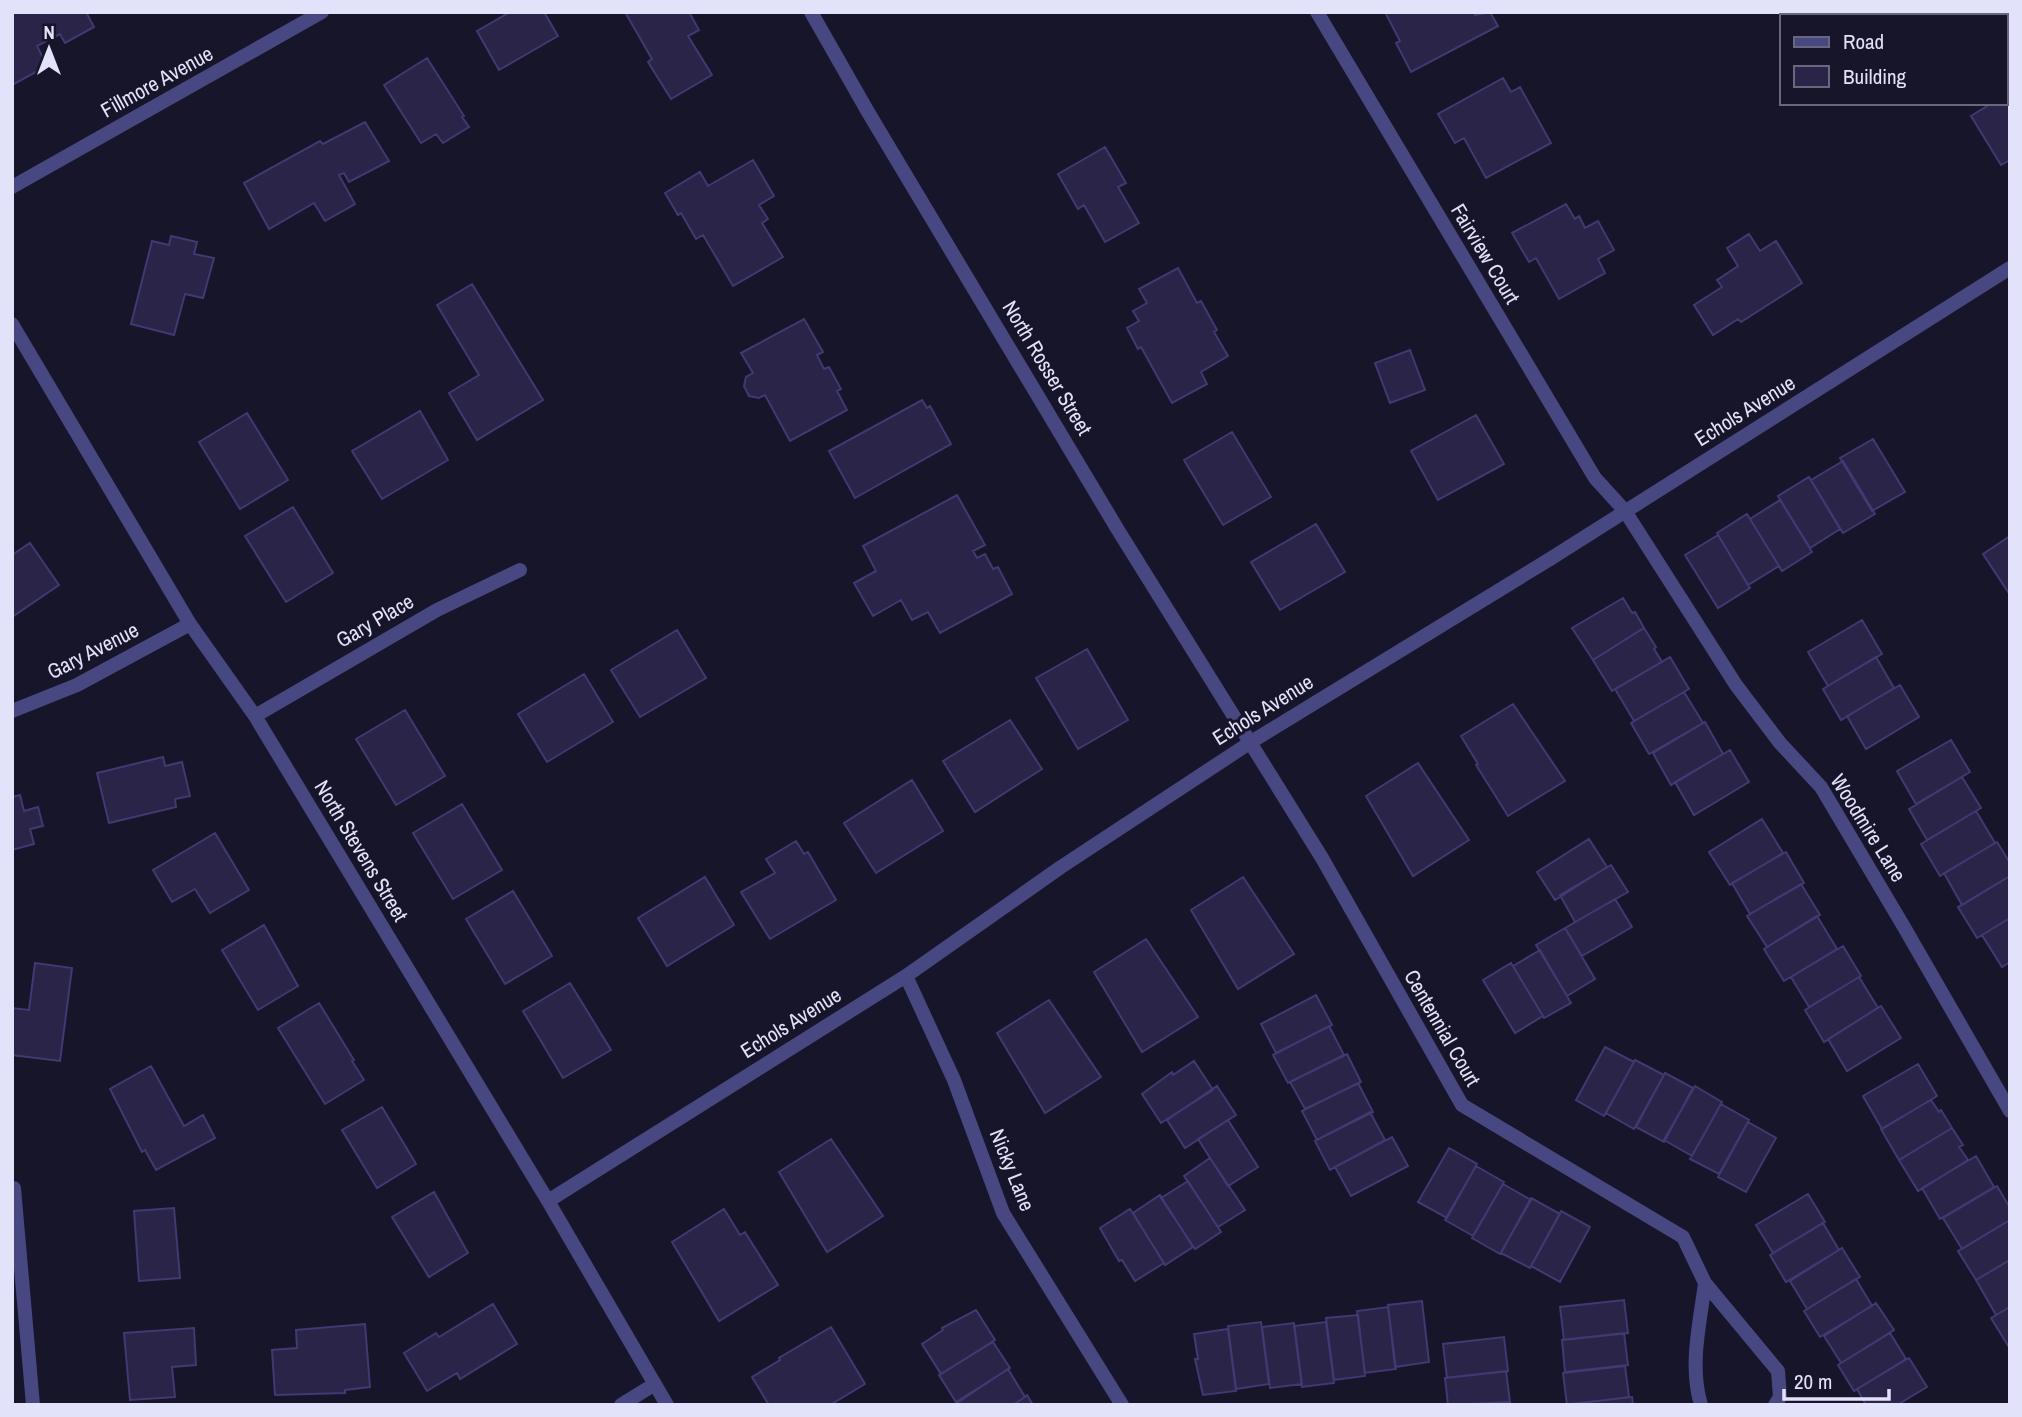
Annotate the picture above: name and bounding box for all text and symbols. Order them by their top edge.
north arrow [14,14,84,84]
legend [1780,14,2008,105]
text: N [43,19,55,45]
text: Road [1843,27,1884,56]
street label: Fillmore Avenue [95,39,218,124]
text: Building [1843,62,1907,91]
street label: Fairview Court [1444,198,1527,309]
street label: North Rosser Street [996,295,1099,441]
street label: Echols Avenue [1689,368,1801,453]
street label: Gary Place [331,587,419,654]
street label: Gary Avenue [42,615,144,686]
street label: Echols Avenue [1207,667,1319,752]
street label: Woodmire Lane [1824,768,1913,887]
street label: North Stevens Street [308,775,415,927]
street label: Centennial Court [1397,964,1488,1092]
street label: Echols Avenue [735,980,847,1065]
street label: Nicky Lane [983,1124,1042,1215]
scale bar [1784,1358,1889,1402]
text: 20 m [1794,1367,1832,1396]

